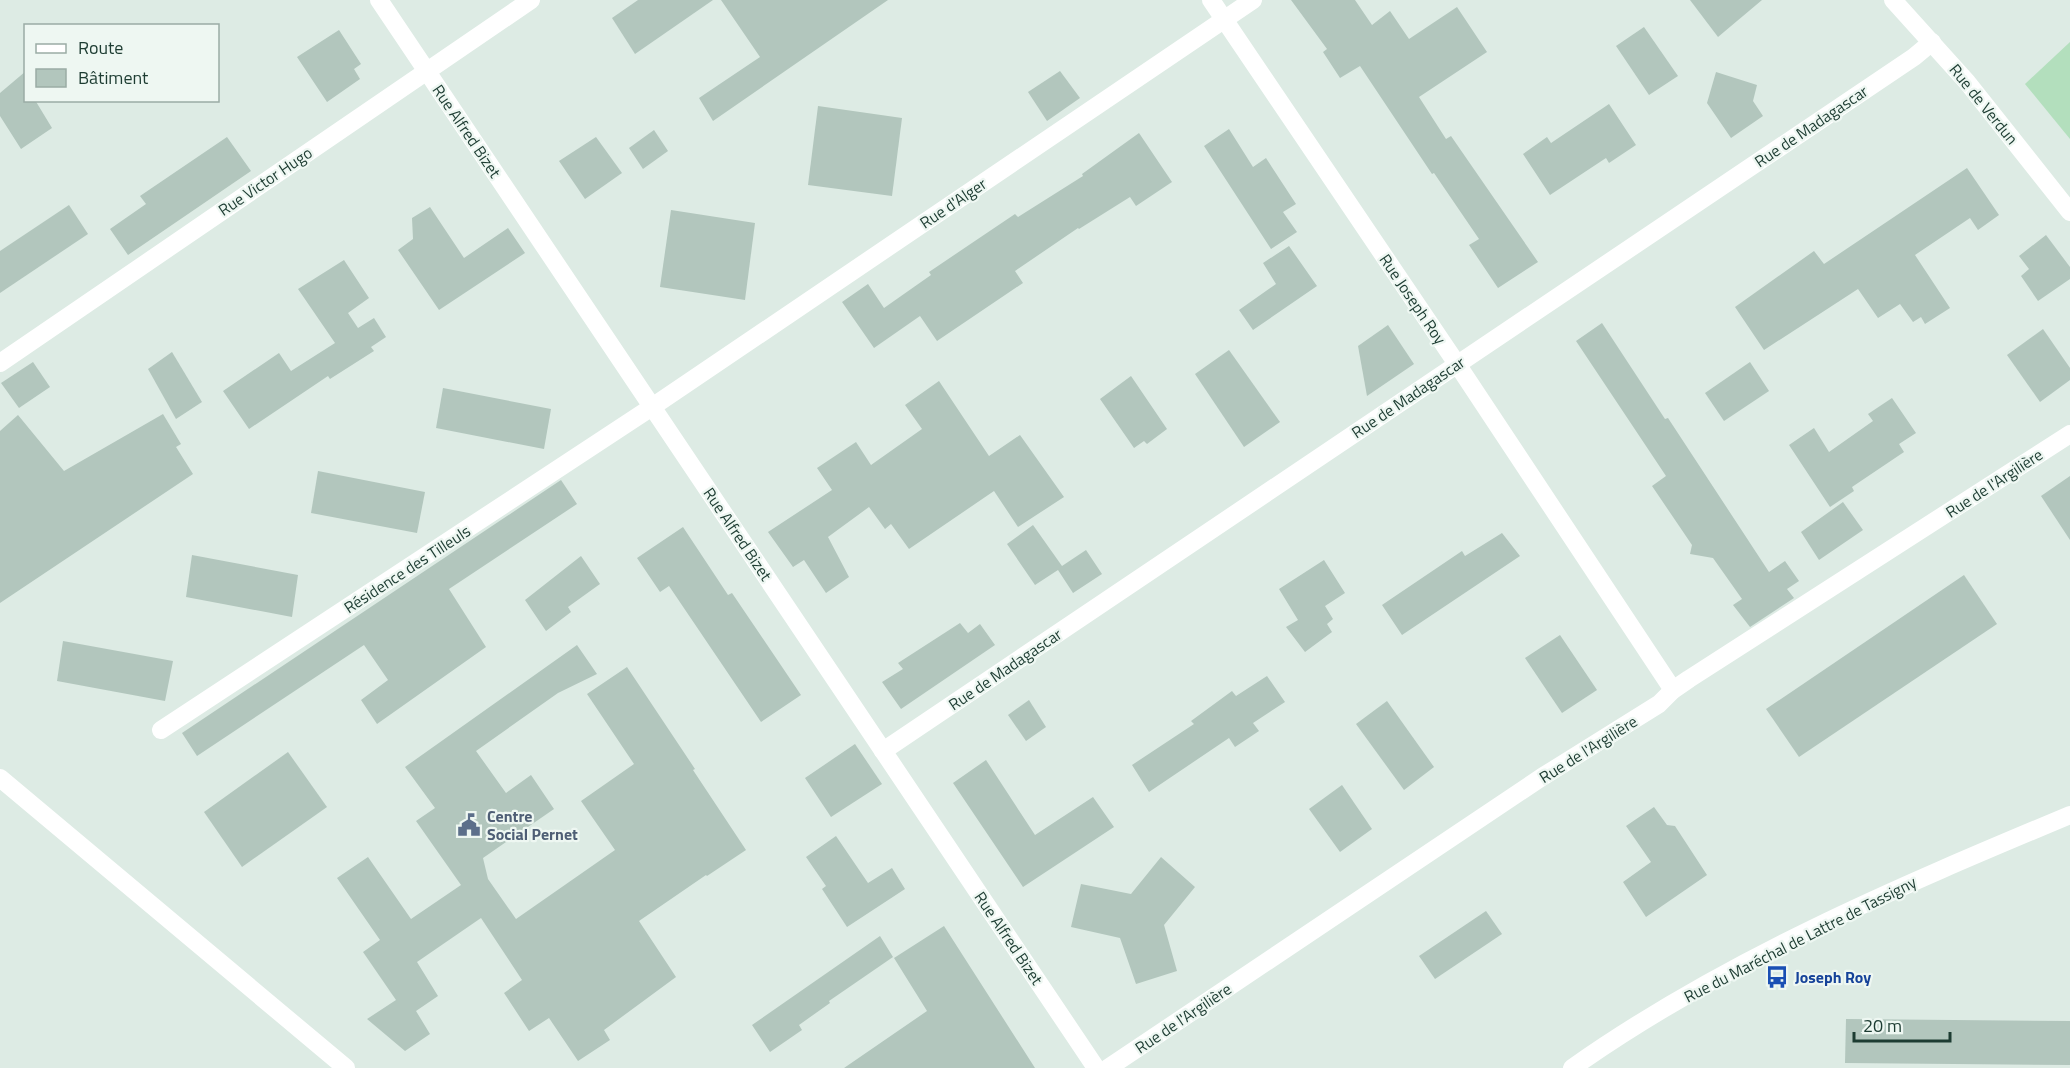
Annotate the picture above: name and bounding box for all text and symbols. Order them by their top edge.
legend [24,24,219,102]
text: Route [78,34,123,61]
street label: Rue de Verdun [1944,58,2024,150]
text: Bâtiment [78,64,149,91]
street label: Rue Alfred Bizet [427,79,507,183]
street label: Rue de Madagascar [1750,79,1873,173]
street label: Rue Victor Hugo [213,141,317,221]
street label: Rue d'Alger [915,172,992,234]
street label: Rue Joseph Roy [1374,249,1452,349]
street label: Rue de Madagascar [1347,350,1470,444]
street label: Rue de l'Argilière [1941,443,2047,523]
street label: Rue Alfred Bizet [698,482,778,586]
street label: Résidence des Tilleuls [339,519,475,619]
street label: Rue de Madagascar [944,622,1067,716]
street label: Rue de l'Argilière [1534,709,1642,789]
place label: Centre Social Pernet [487,804,578,846]
public building icon: Centre Social Pernet [456,812,482,838]
street label: Rue du Maréchal de Lattre de Tassigny [1680,870,1921,1008]
street label: Rue Alfred Bizet [969,886,1049,990]
bus stop icon: Joseph Roy [1764,964,1790,990]
place label: Joseph Roy [1795,965,1871,989]
street label: Rue de l'Argilière [1130,977,1236,1059]
scale bar [1854,1005,1950,1043]
text: 20 m [1863,1012,1902,1039]

